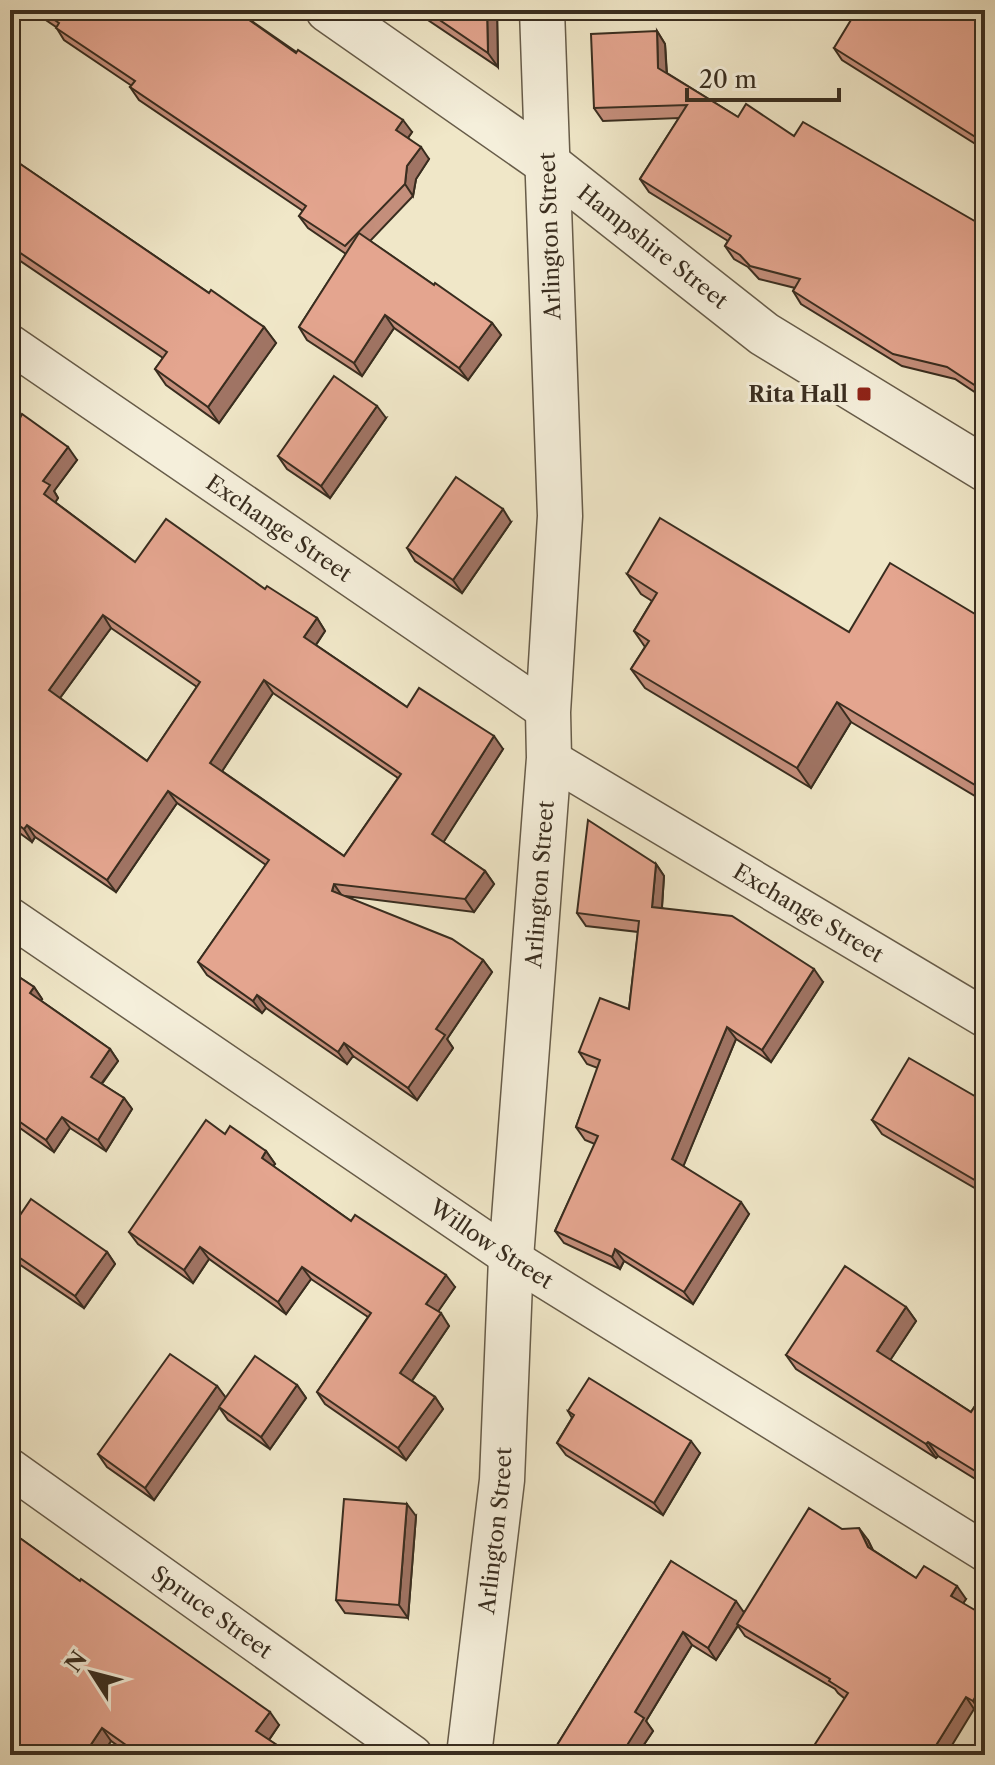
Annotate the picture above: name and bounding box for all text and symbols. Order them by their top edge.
scale bar [687,52,839,102]
text: 20 m [699,65,757,94]
street label: Arlington Street [534,152,566,321]
street label: Hampshire Street [572,179,734,314]
place label: Rita Hall [748,381,848,408]
marker: Rita Hall [855,385,873,403]
street label: Exchange Street [201,469,357,587]
street label: Arlington Street [520,799,559,970]
street label: Exchange Street [728,857,889,968]
street label: Willow Street [424,1193,558,1294]
street label: Arlington Street [472,1446,517,1616]
street label: Spruce Street [146,1560,278,1664]
north arrow [52,1633,132,1713]
text: N [60,1646,93,1677]

